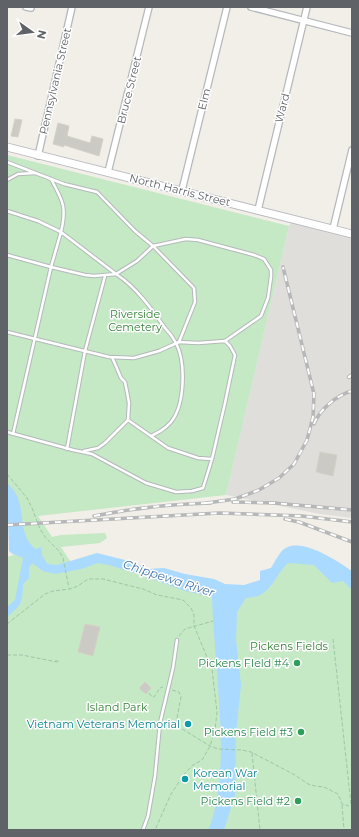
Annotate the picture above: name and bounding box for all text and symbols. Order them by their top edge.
north arrow [12,12,52,52]
street label: Pennsylvania Street [36,26,74,136]
text: N [34,28,50,40]
street label: Bruce Street [114,54,144,125]
street label: Elm [195,87,213,111]
street label: Ward [272,92,292,124]
street label: North Harris Street [128,171,233,209]
park label: Riverside Cemetery [108,307,162,334]
water label: Chippewa River [121,556,217,600]
park label: Pickens Fields [250,639,329,653]
place label: Pickens FIeld #4 [198,656,290,670]
marker: Pickens FIeld #4 [292,658,302,668]
park label: Island Park [86,700,148,714]
place label: Vietnam Veterans Memorial [27,717,180,731]
marker: Vietnam Veterans Memorial [183,719,193,729]
place label: Pickens Field #3 [204,725,293,739]
marker: Pickens Field #3 [296,727,306,737]
place label: Korean War Memorial [193,766,258,793]
marker: Korean War Memorial [180,774,190,784]
place label: Pickens Field #2 [201,794,290,808]
marker: Pickens Field #2 [293,796,303,806]

